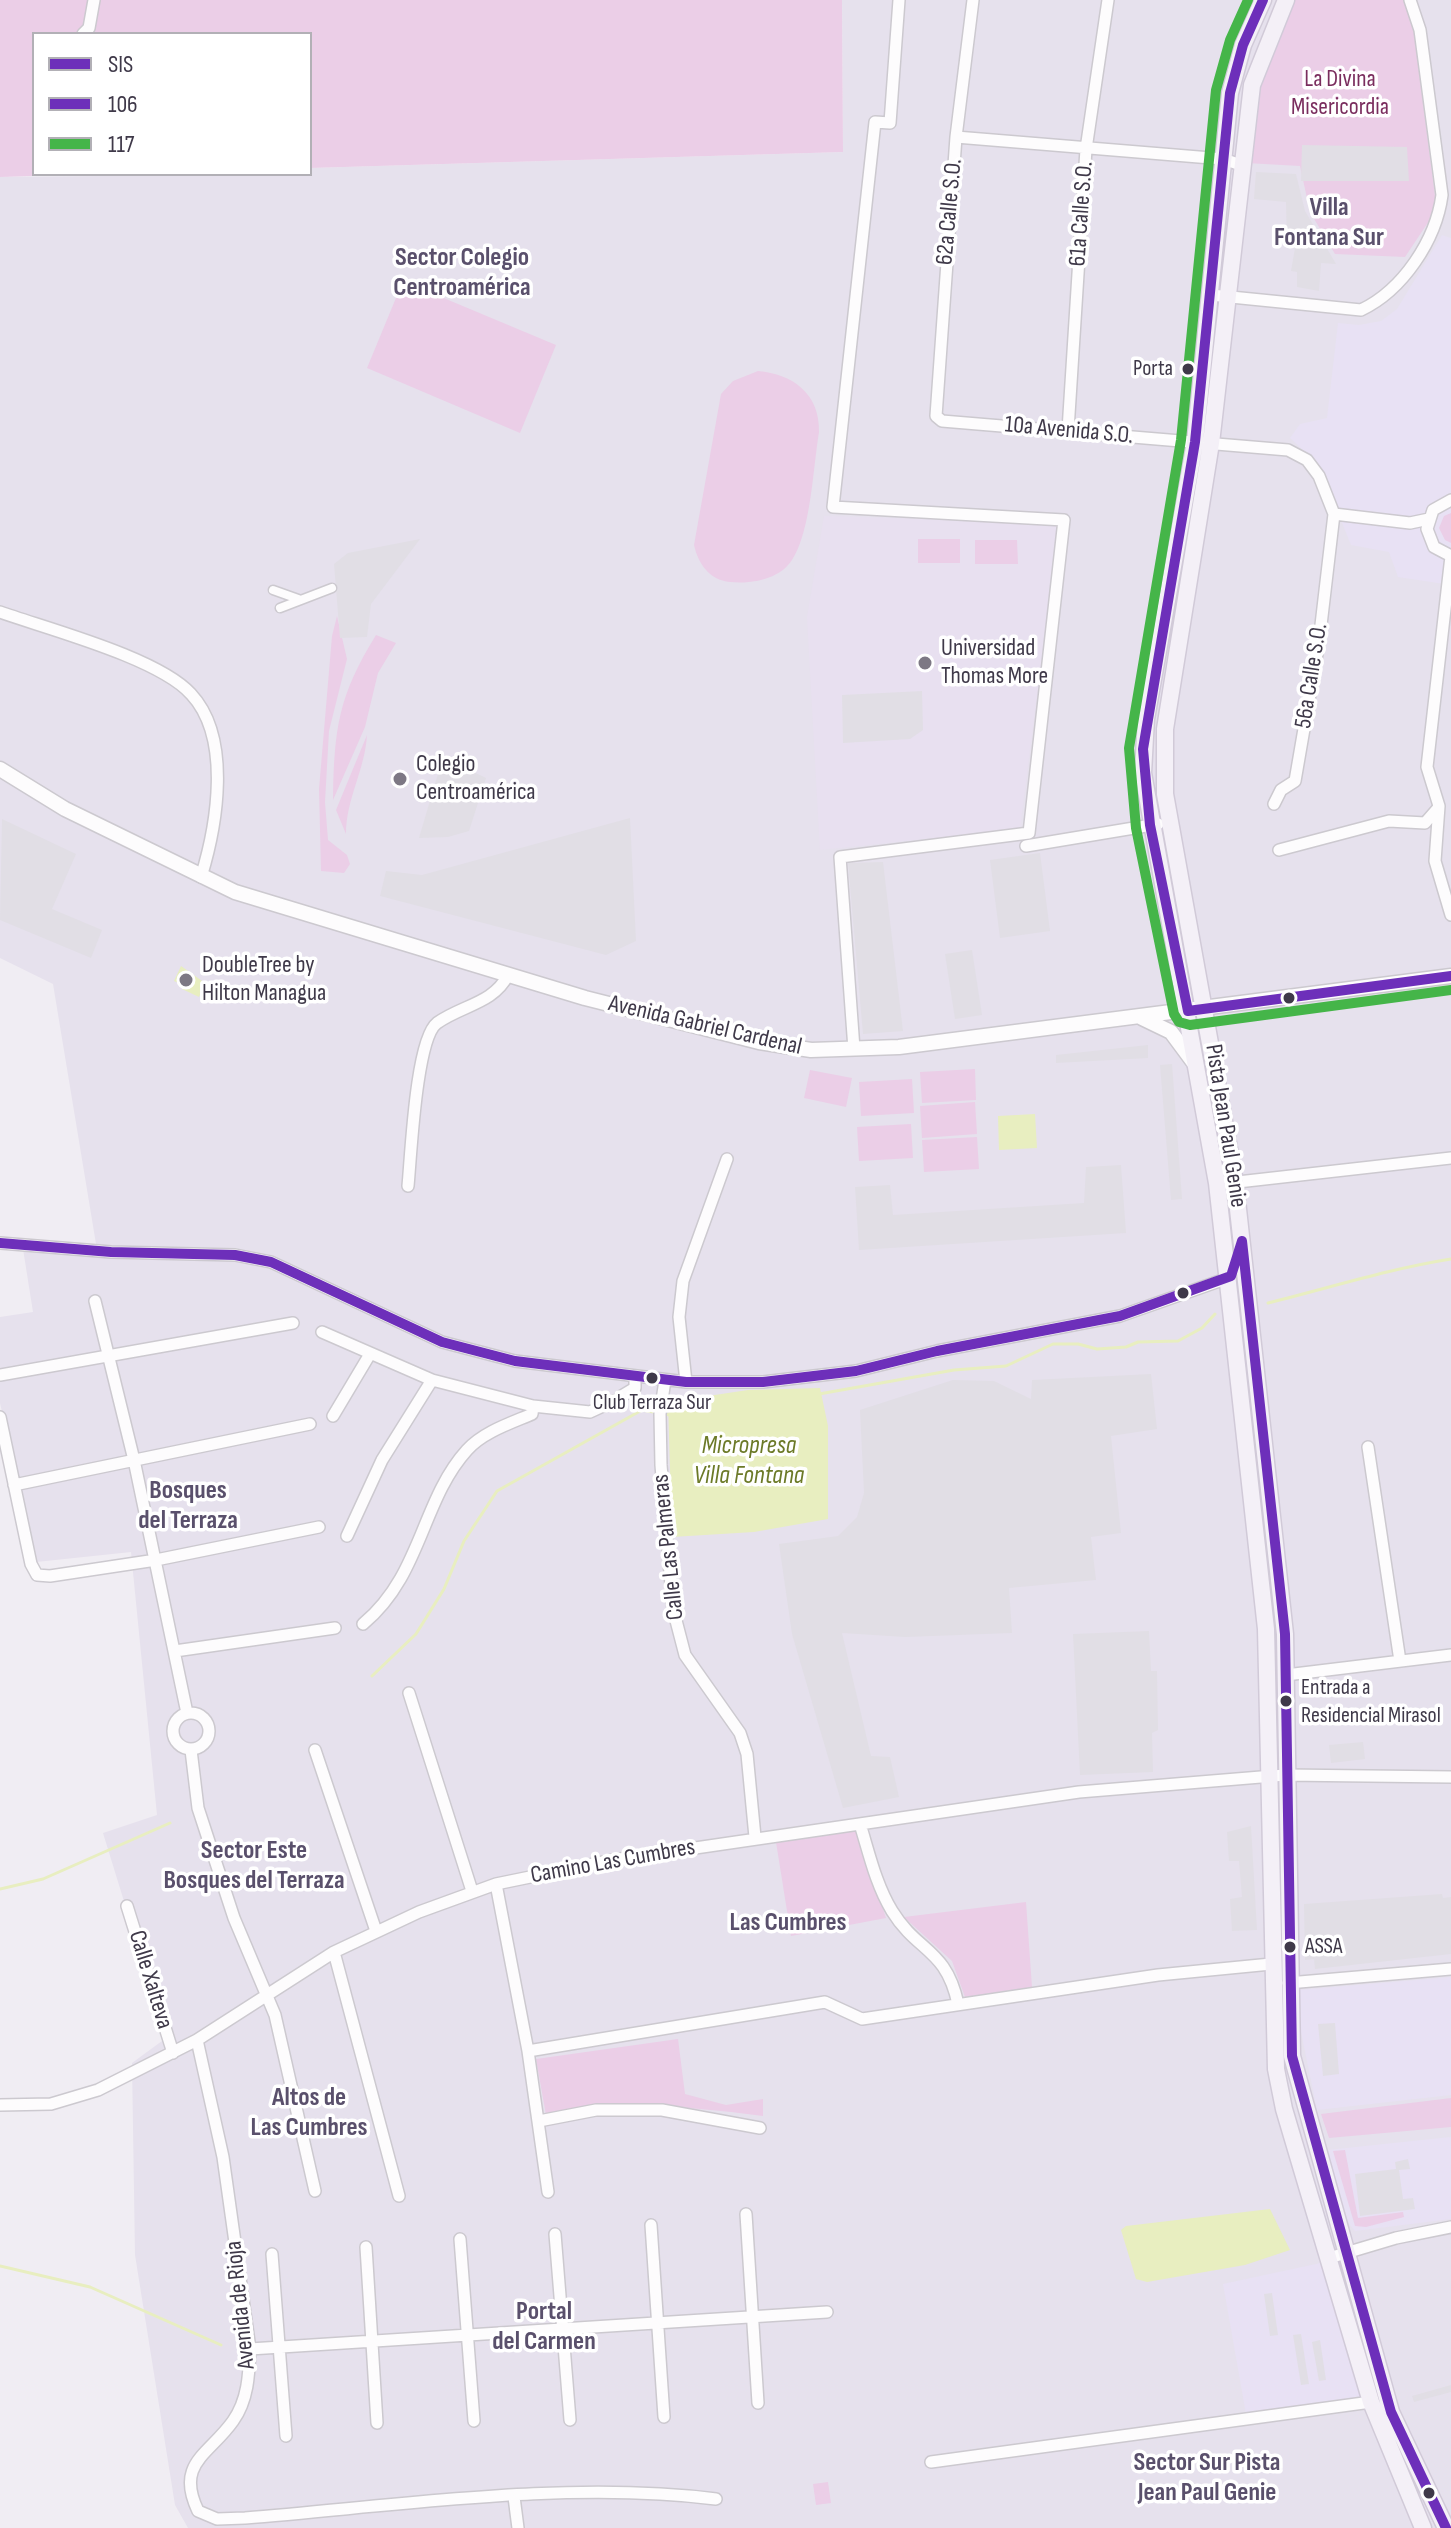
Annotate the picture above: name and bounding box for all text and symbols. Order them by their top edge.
legend [32,32,312,176]
text: SIS [108,50,133,79]
park label: La Divina Misericordia [1291,66,1389,122]
text: 106 [108,90,138,119]
text: 117 [108,130,134,159]
street label: 62a Calle S.O. [931,158,969,266]
street label: 61a Calle S.O. [1064,161,1100,267]
district label: Villa Fontana Sur [1274,192,1384,254]
district label: Sector Colegio Centroamérica [393,242,531,304]
place label: Porta [1133,356,1173,382]
marker: Porta [1180,361,1196,377]
street label: 10a Avenida S.O. [1004,411,1134,451]
street label: 56a Calle S.O. [1289,621,1335,731]
place label: Universidad Thomas More [941,635,1048,691]
marker: Universidad Thomas More [916,654,934,672]
place label: Colegio Centroamérica [416,751,535,807]
marker: Colegio Centroamérica [391,770,409,788]
place label: DoubleTree by Hilton Managua [202,952,326,1008]
marker: DoubleTree by Hilton Managua [177,971,195,989]
street label: Avenida Gabriel Cardenal [606,990,804,1062]
unlabelled marker [1281,990,1297,1006]
street label: Pista Jean Paul Genie [1198,1042,1252,1210]
unlabelled marker [1175,1285,1191,1301]
marker: Club Terraza Sur [644,1370,660,1386]
place label: Club Terraza Sur [593,1390,711,1416]
water label: Micropresa Villa Fontana [694,1430,804,1492]
street label: Calle Las Palmeras [647,1473,691,1621]
district label: Bosques del Terraza [138,1475,238,1536]
place label: Entrada a Residencial Mirasol [1301,1675,1441,1726]
marker: Entrada a Residencial Mirasol [1278,1693,1294,1709]
street label: Camino Las Cumbres [528,1833,698,1891]
district label: Sector Este Bosques del Terraza [163,1835,345,1896]
district label: Las Cumbres [729,1907,847,1939]
street label: Calle Xalteva [121,1927,179,2033]
place label: ASSA [1305,1934,1342,1960]
marker: ASSA [1282,1939,1298,1955]
district label: Altos de Las Cumbres [250,2082,368,2144]
street label: Avenida de Rioja [220,2239,262,2371]
district label: Portal del Carmen [492,2296,596,2358]
district label: Sector Sur Pista Jean Paul Genie [1134,2447,1280,2508]
unlabelled marker [1421,2485,1437,2501]

